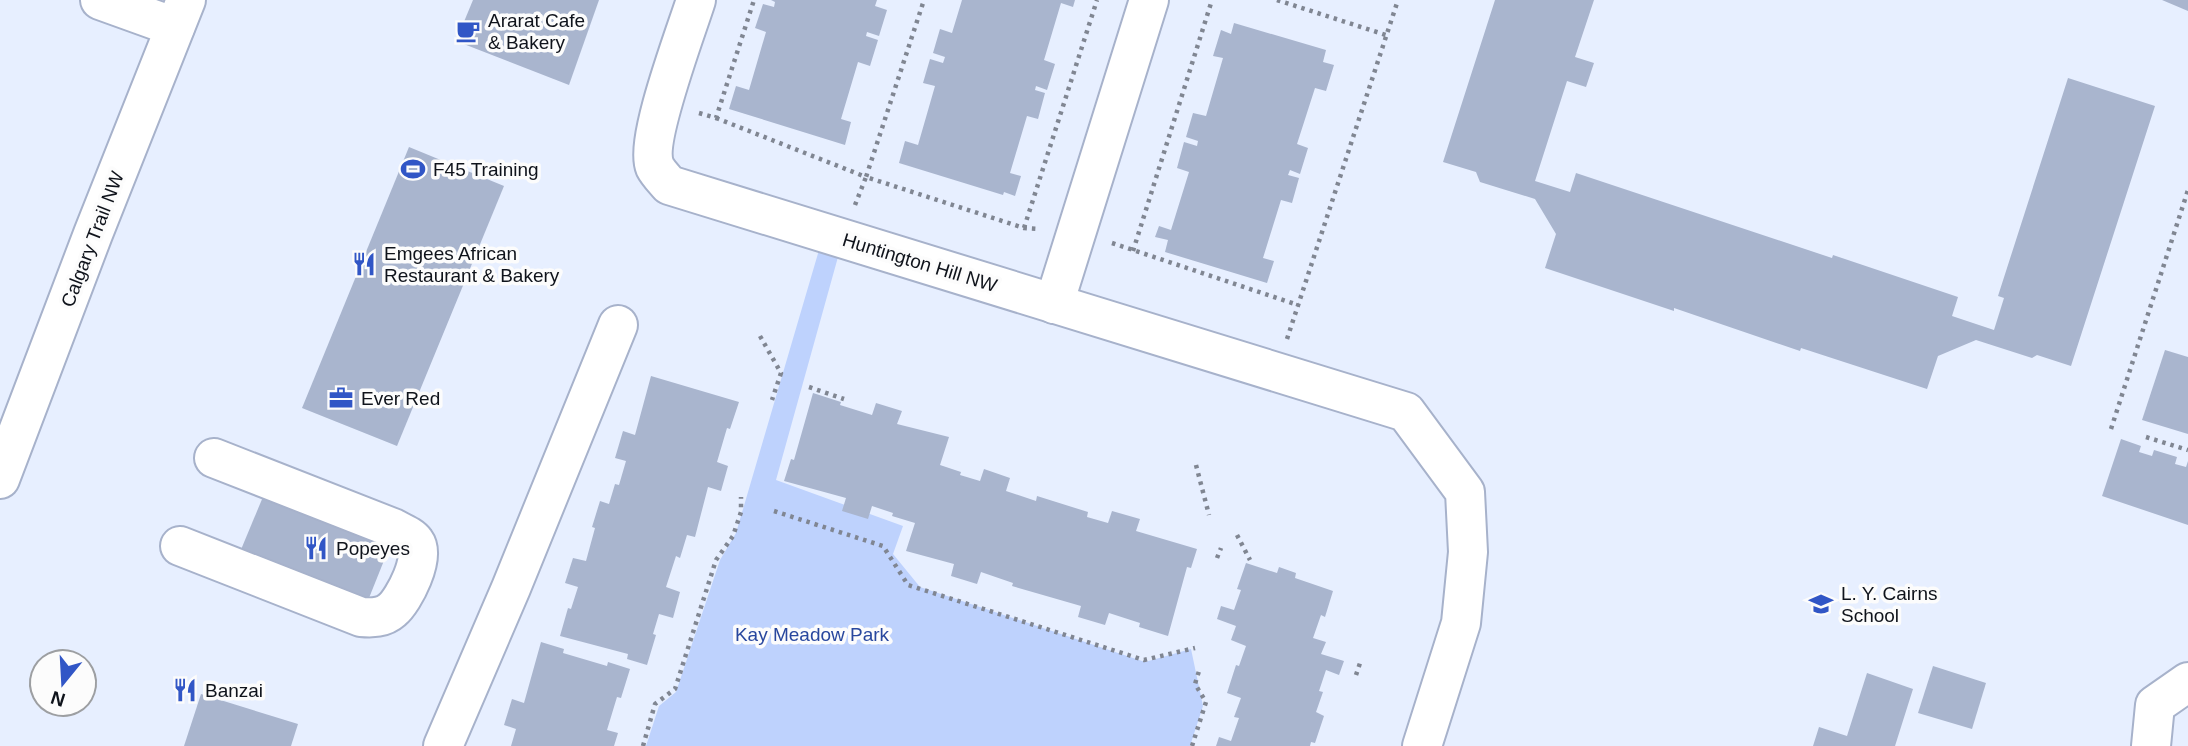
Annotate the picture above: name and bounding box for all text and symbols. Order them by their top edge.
place label: Ararat Cafe & Bakery [488,10,585,53]
cafe icon: Ararat Cafe & Bakery [454,17,482,45]
sports icon: F45 Training [399,155,427,183]
place label: F45 Training [433,159,539,180]
street label: Calgary Trail NW [57,168,128,310]
street label: Huntington Hill NW [840,229,1000,296]
place label: Emgees African Restaurant & Bakery [384,243,560,286]
restaurant icon: Emgees African Restaurant & Bakery [350,250,378,278]
office icon: Ever Red [327,384,355,412]
place label: Ever Red [361,388,440,409]
restaurant icon: Popeyes [302,534,330,562]
place label: Popeyes [336,538,410,559]
place label: L. Y. Cairns School [1841,583,1937,626]
school or university icon: L. Y. Cairns School [1807,590,1835,618]
park label: Kay Meadow Park [735,624,890,645]
north arrow [28,648,98,718]
restaurant icon: Banzai [171,676,199,704]
place label: Banzai [205,680,263,701]
text: N [48,687,68,711]

